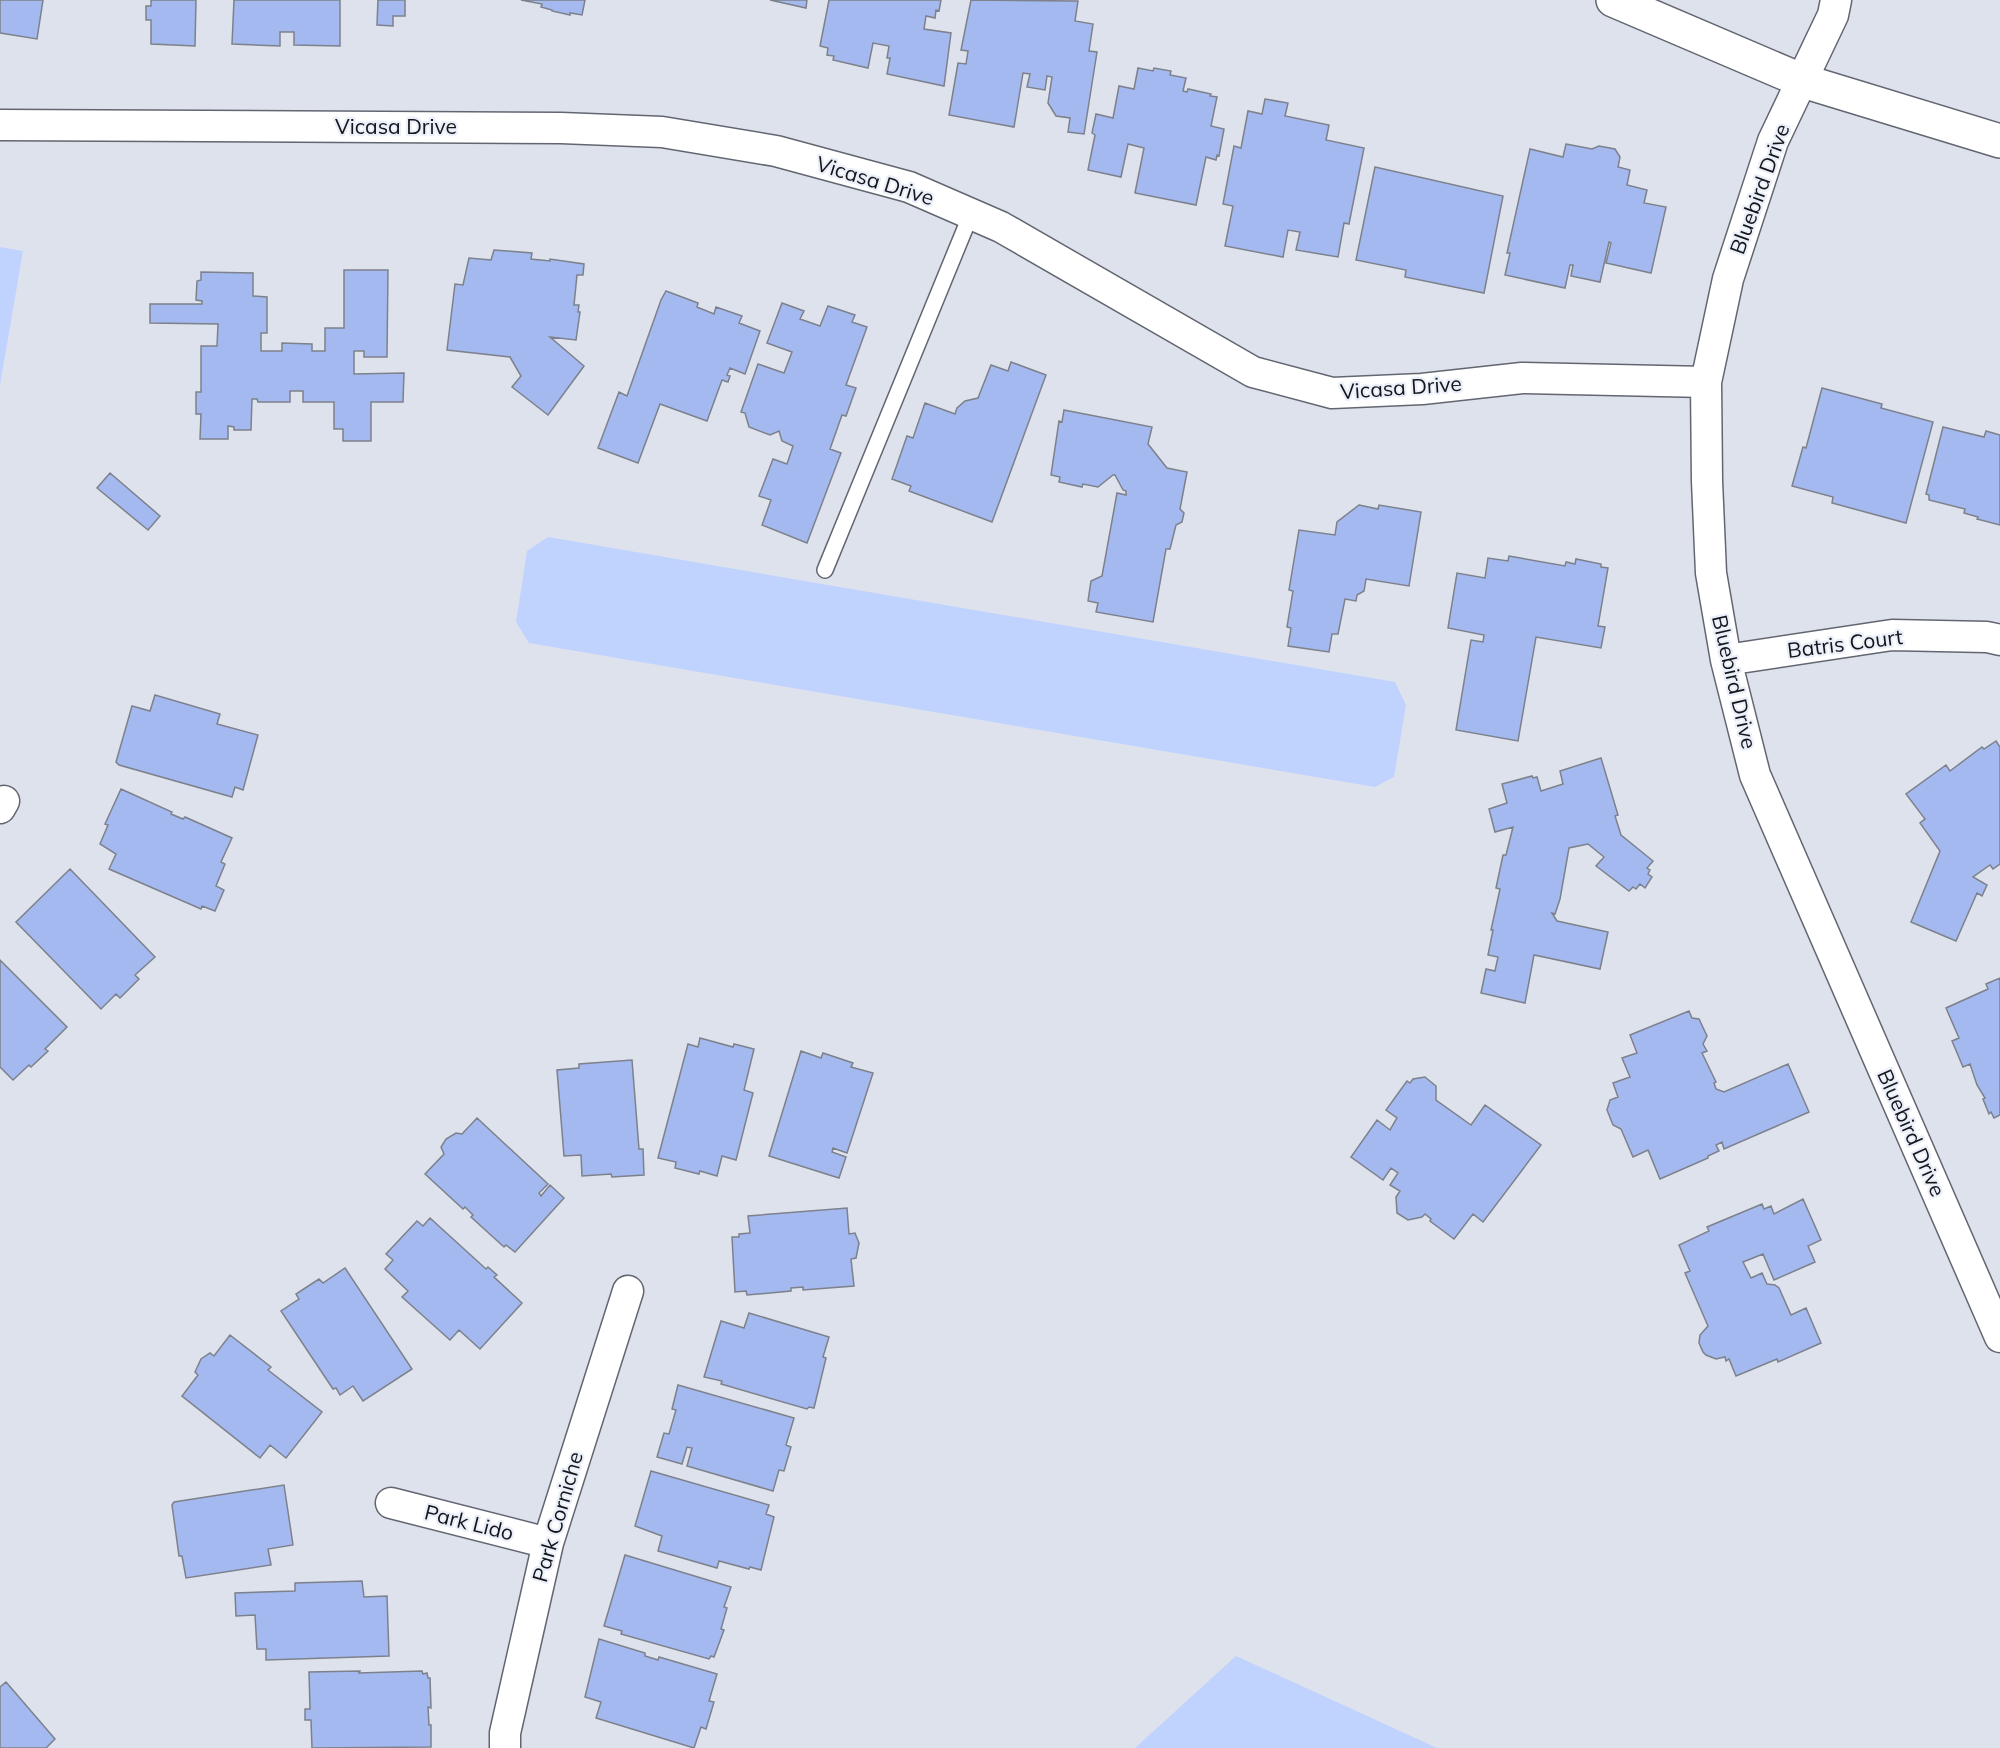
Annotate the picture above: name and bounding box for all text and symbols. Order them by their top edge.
street label: Vicasa Drive [335,113,457,139]
street label: Bluebird Drive [1723,120,1795,257]
street label: Vicasa Drive [813,150,937,210]
street label: Vicasa Drive [1339,370,1463,404]
street label: Bluebird Drive [1707,612,1763,751]
street label: Batris Court [1786,623,1904,663]
street label: Bluebird Drive [1872,1065,1952,1200]
street label: Park Corniche [526,1449,588,1585]
street label: Park Lido [422,1498,516,1546]

